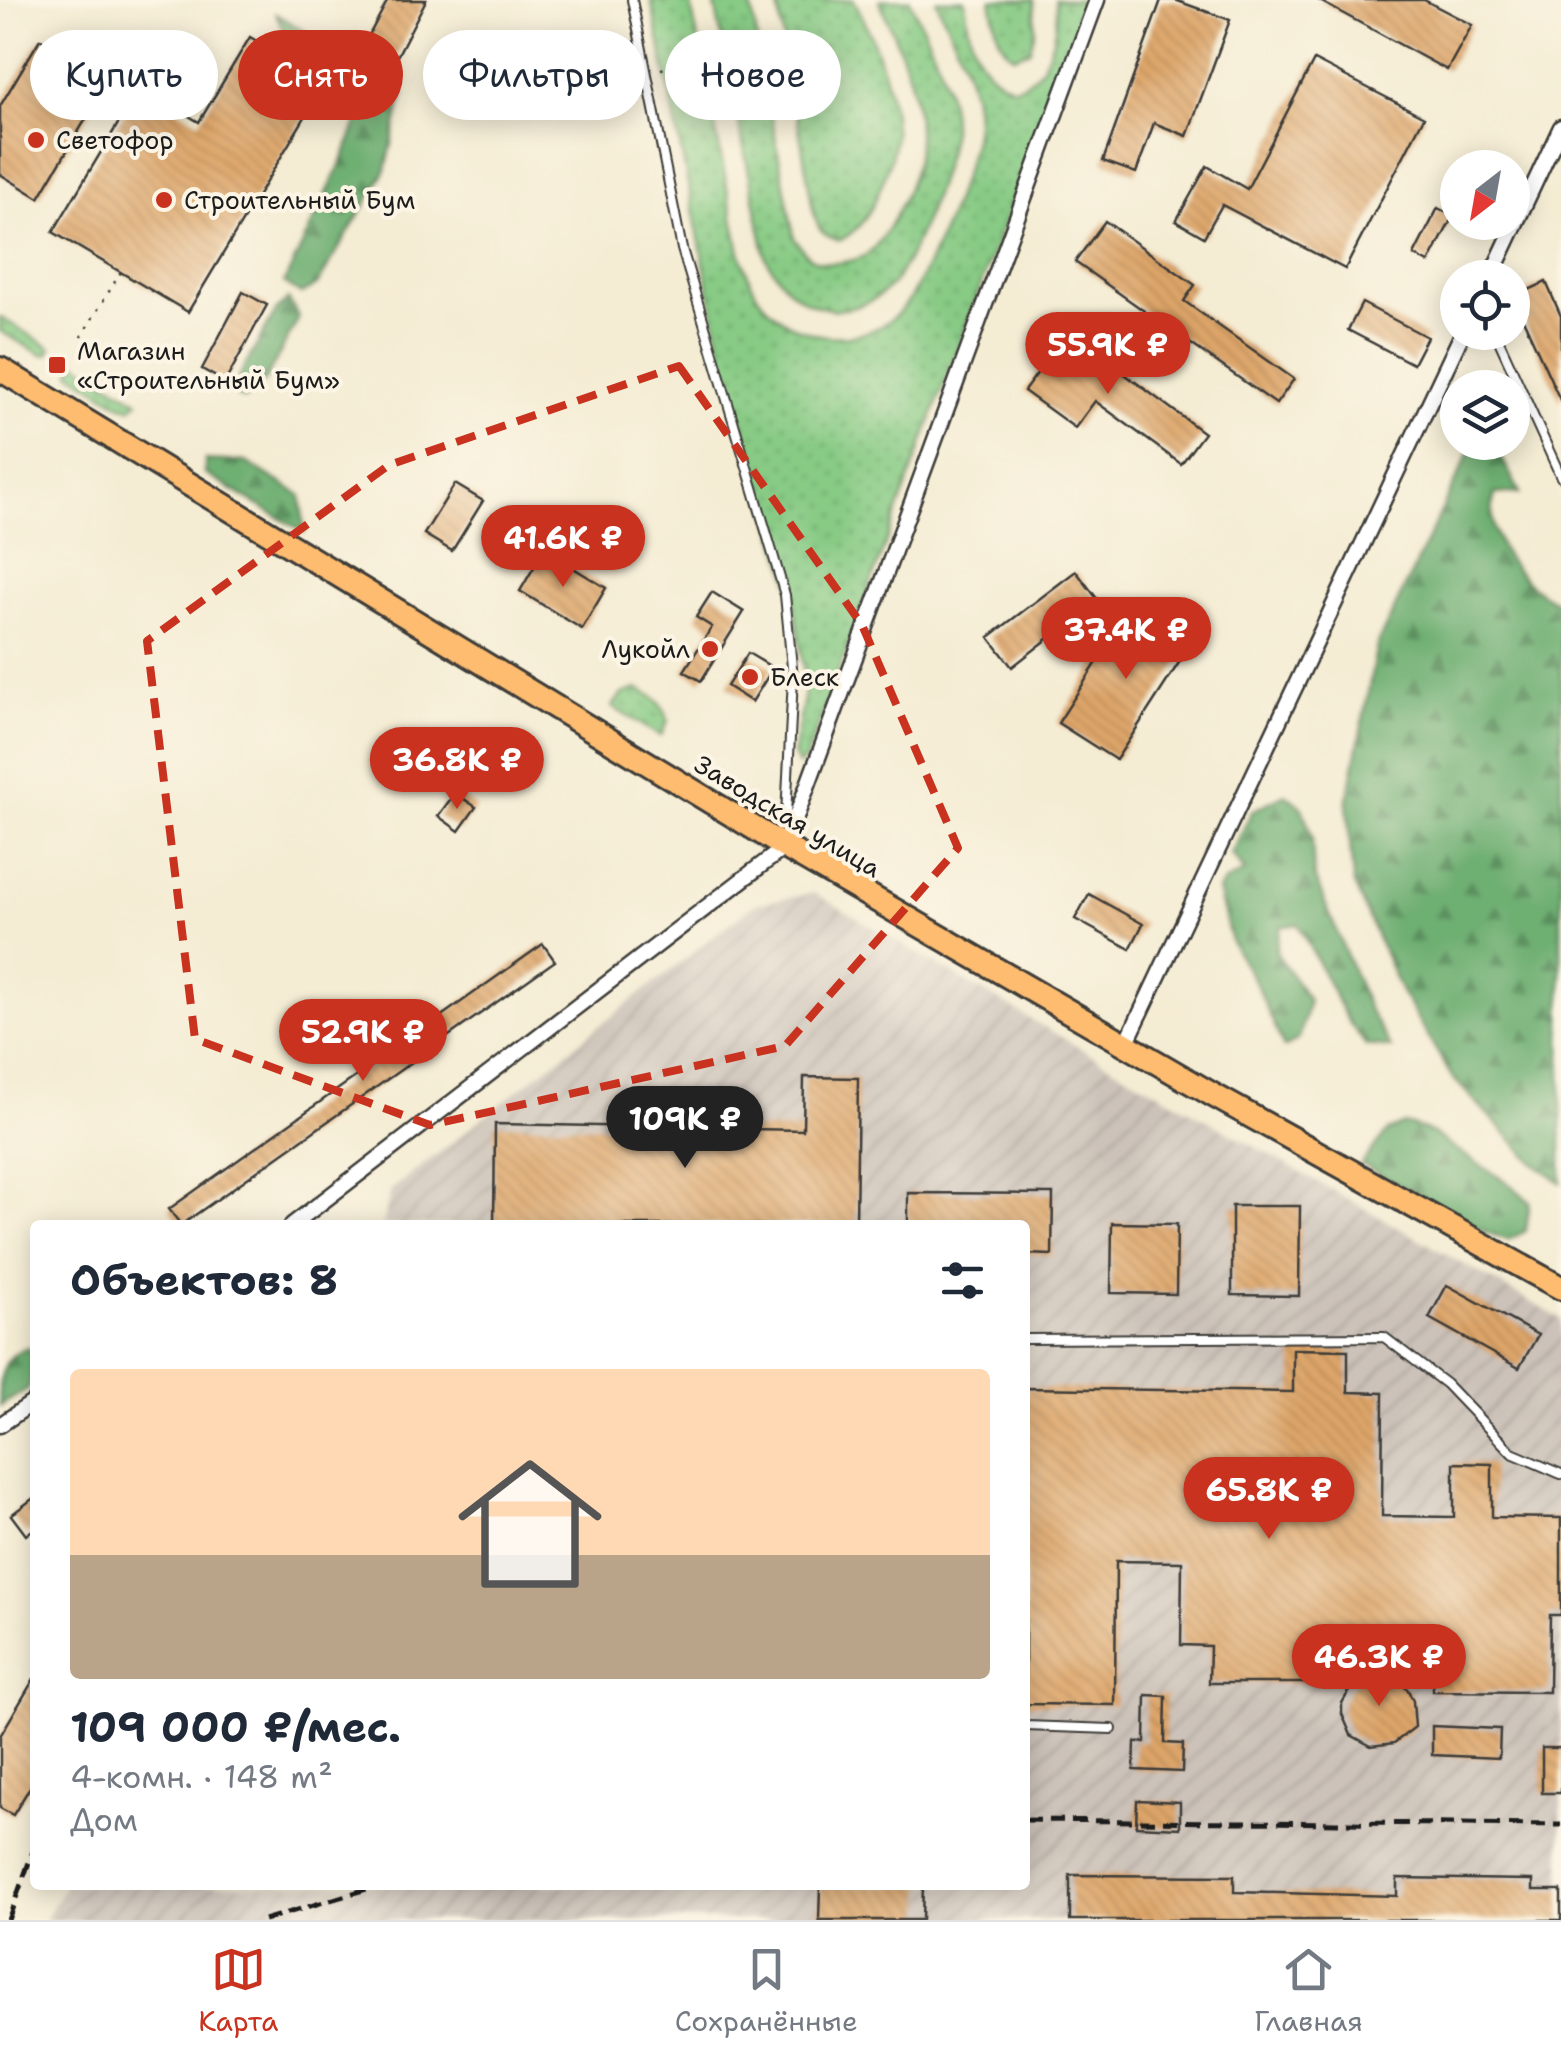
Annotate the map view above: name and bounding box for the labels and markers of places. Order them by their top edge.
place label: Светофор [56,123,174,157]
marker: Светофор [25,129,47,151]
place label: Строительный Бум [184,183,415,217]
marker: Строительный Бум [153,189,175,211]
pin: 55.9K ₽ [1016,312,1200,397]
place label: Магазин «Строительный Бум» [77,334,340,397]
marker: Магазин «Строительный Бум» [46,354,68,376]
pin: 41.6K ₽ [471,505,655,590]
pin: 37.4K ₽ [1034,597,1218,682]
place label: Лукойл [601,632,690,666]
marker: Лукойл [699,638,721,660]
place label: Блеск [770,660,839,694]
marker: Блеск [739,666,761,688]
pin: 36.8K ₽ [365,727,549,812]
pin: 52.9K ₽ [271,999,455,1084]
pin: 109K ₽ [604,1086,766,1171]
pin: 65.8K ₽ [1177,1457,1361,1542]
pin: 46.3K ₽ [1287,1624,1471,1709]

